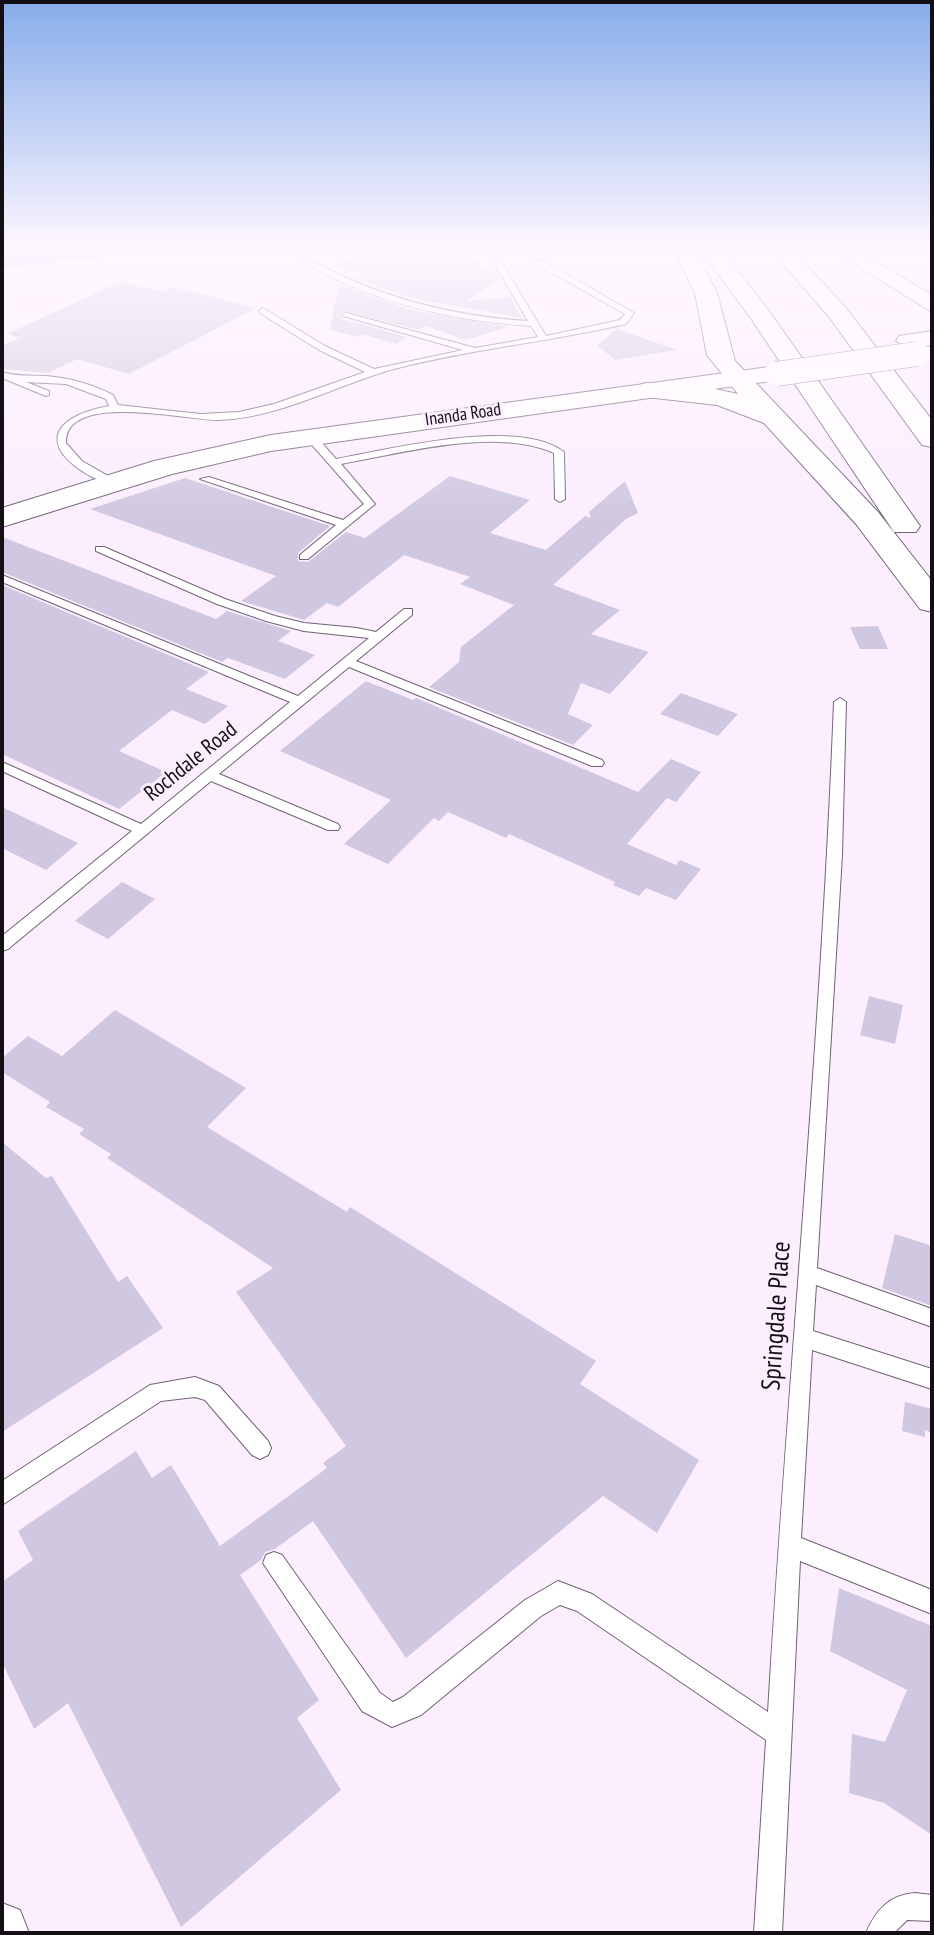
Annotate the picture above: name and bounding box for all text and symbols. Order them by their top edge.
street label: Inanda Road [424,399,502,431]
street label: Rochdale Road [139,717,243,807]
street label: Springdale Place [756,1240,798,1392]

